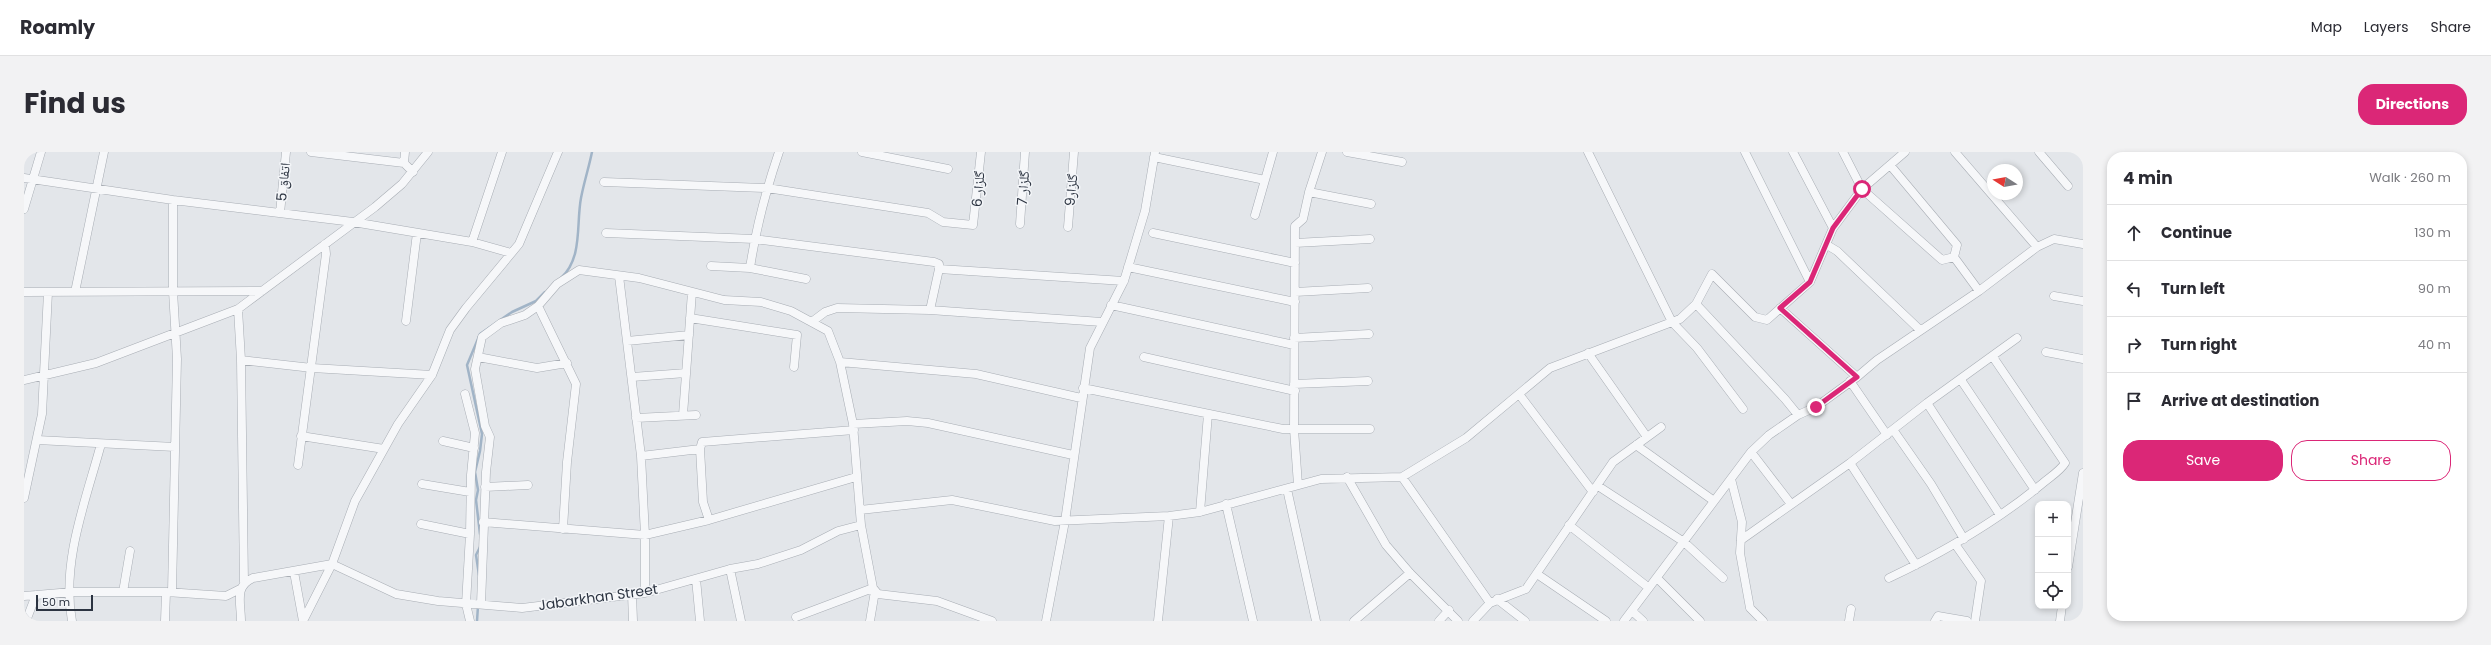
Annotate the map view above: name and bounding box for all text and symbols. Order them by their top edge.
text: Roamly [20,14,95,41]
text: Map [2311,17,2342,37]
text: Layers [2364,17,2408,37]
text: Share [2430,17,2471,37]
text: Find us [24,84,126,123]
button: Directions [2358,84,2467,125]
street label: اتفاق 5 [271,162,295,202]
north arrow [1987,164,2023,200]
text: 4 min [2123,166,2173,190]
text: Walk · 260 m [2369,168,2451,187]
street label: گلزار 6 [966,170,990,208]
street label: گلزار 7 [1012,170,1034,206]
street label: گلزار9 [1060,173,1082,207]
route start [1853,180,1871,198]
icon: ahead [2123,222,2145,244]
text: Continue [2161,222,2232,243]
text: 130 m [2414,223,2451,242]
icon: left [2123,278,2145,300]
text: Turn left [2161,278,2225,299]
text: 90 m [2418,279,2451,298]
icon: right [2123,334,2145,356]
text: Turn right [2161,334,2237,355]
text: 40 m [2418,335,2451,354]
icon: arrive [2123,390,2145,412]
text: Arrive at destination [2161,390,2319,411]
route end [1807,398,1825,416]
button: Save [2123,440,2283,481]
button: Share [2291,440,2451,481]
map controls [2035,501,2071,609]
button: + [2035,501,2071,537]
button: − [2035,537,2071,573]
button: locate [2035,573,2071,609]
street label: Jabarkhan Street [537,579,659,615]
scale bar [36,593,93,612]
text: 50 m [42,594,70,610]

